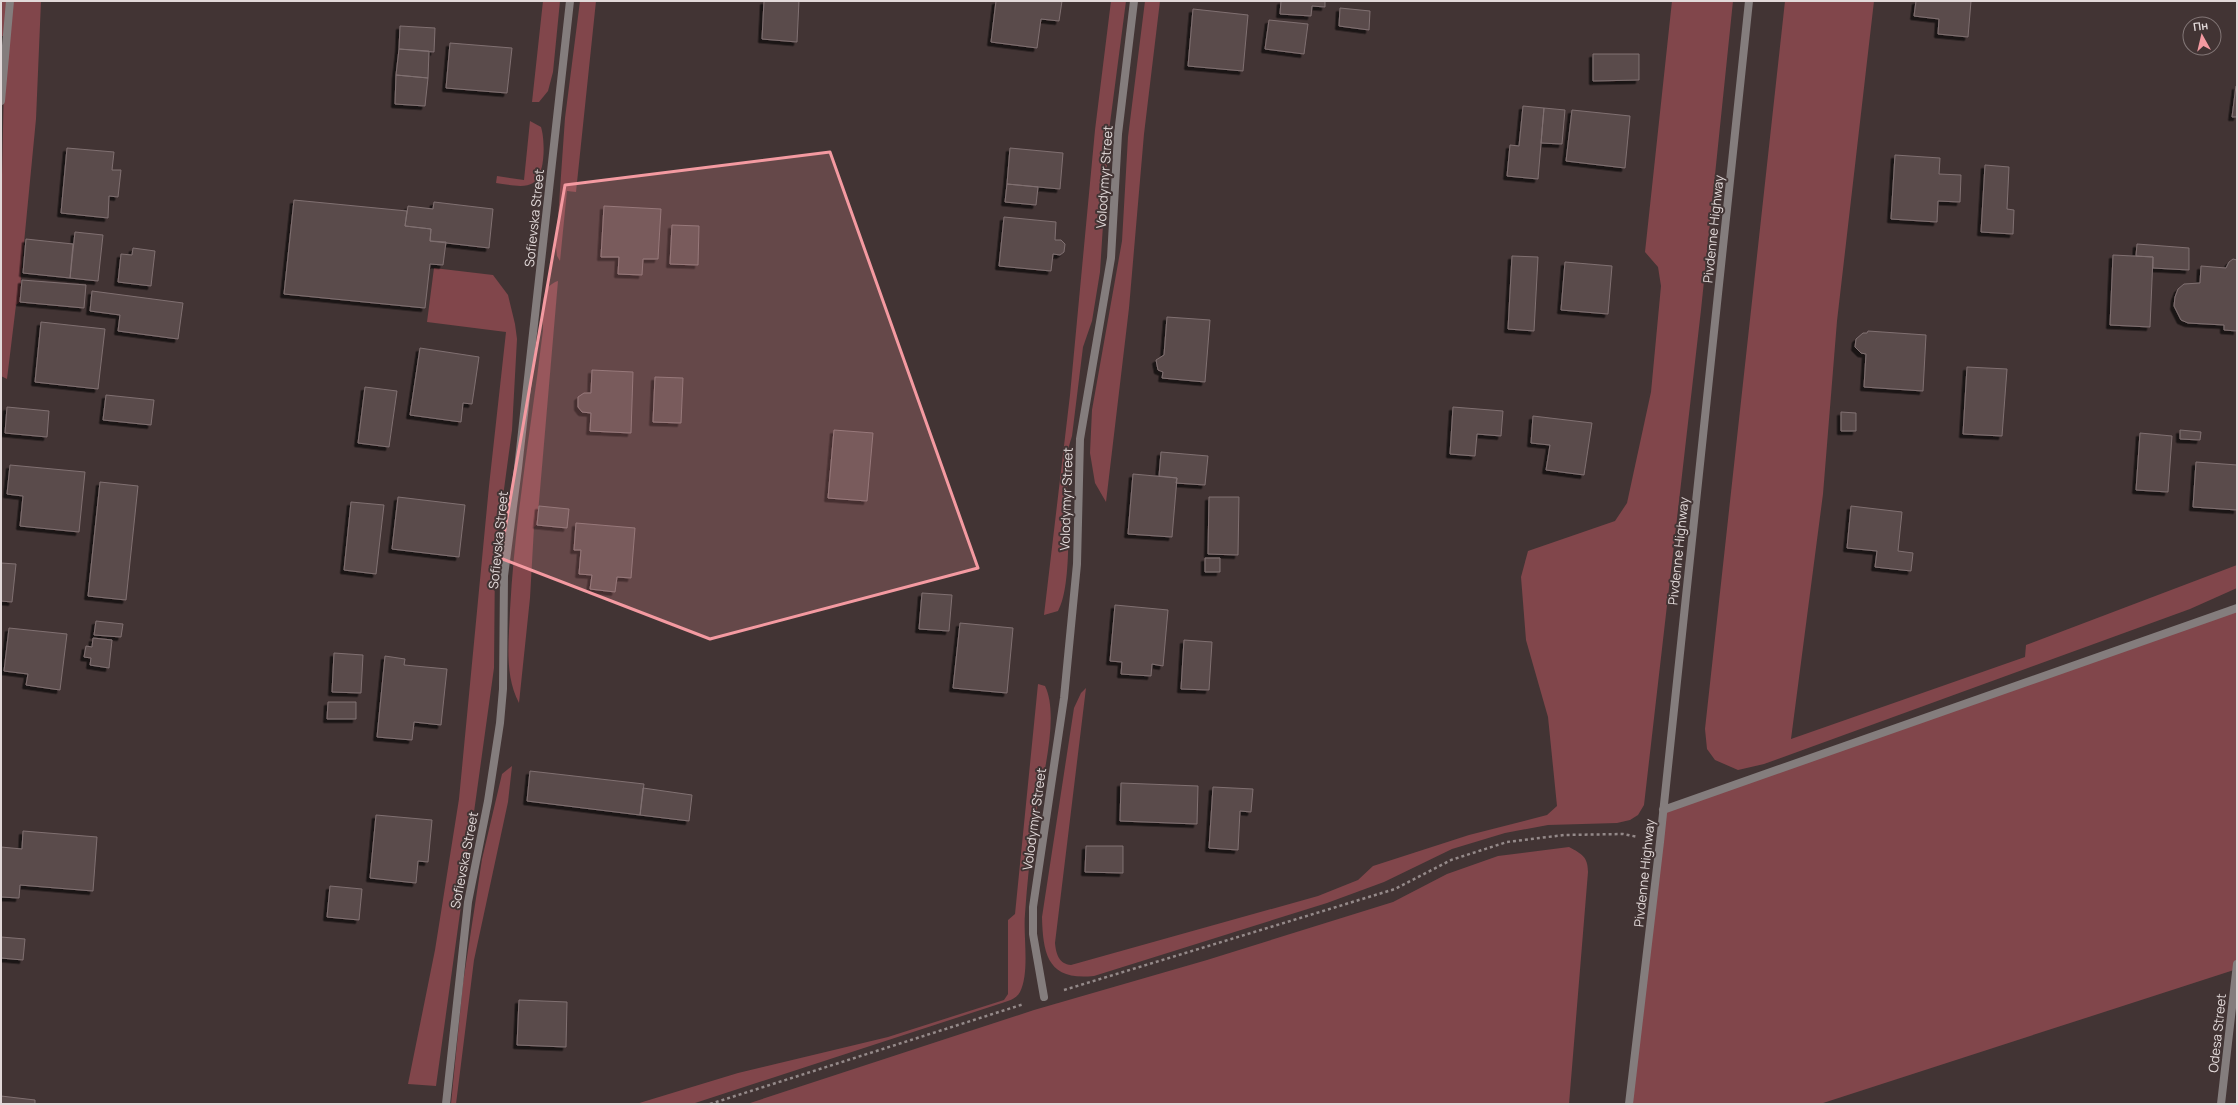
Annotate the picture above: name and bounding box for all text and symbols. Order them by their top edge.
north arrow [2182,16,2222,56]
text: Пн [2192,17,2209,34]
street label: Volodymyr Street [1091,125,1117,229]
street label: Sofievska Street [520,168,548,268]
street label: Pivdenne Highway [1698,174,1728,284]
street label: Volodymyr Street [1055,447,1077,551]
street label: Sofievska Street [484,490,512,590]
street label: Pivdenne Highway [1663,496,1693,606]
street label: Volodymyr Street [1018,767,1050,871]
street label: Sofievska Street [446,810,482,910]
street label: Pivdenne Highway [1629,818,1659,928]
street label: Odesa Street [2204,993,2230,1073]

